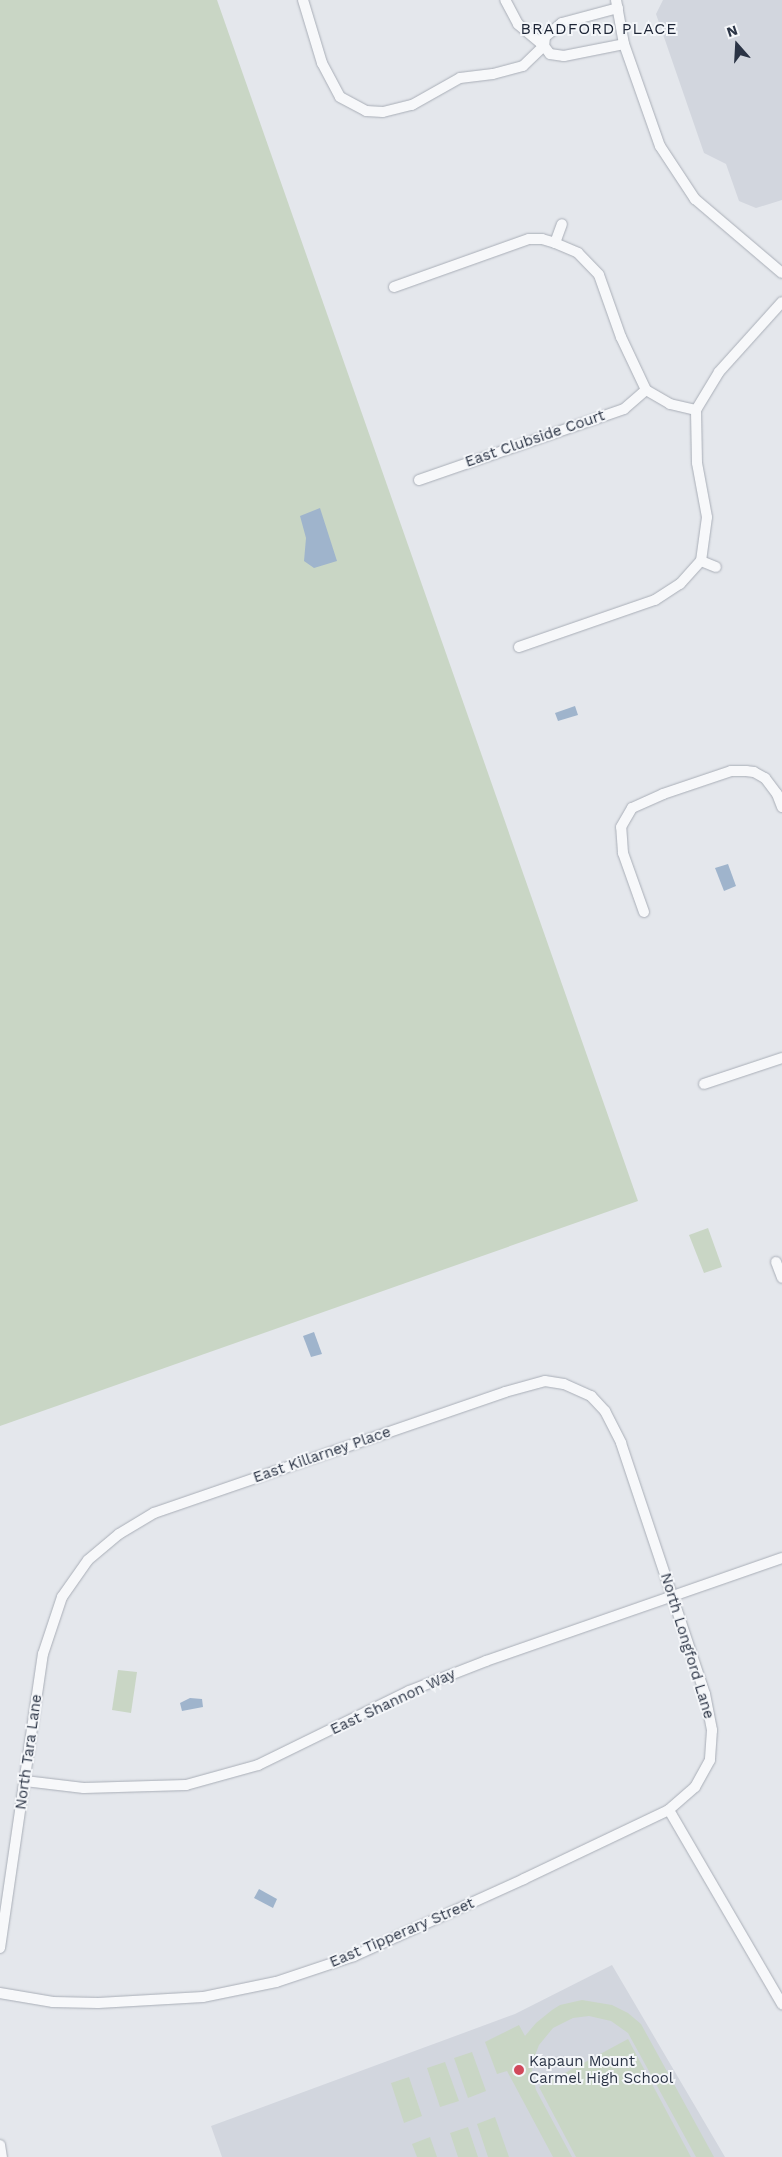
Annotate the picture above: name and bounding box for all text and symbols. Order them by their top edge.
district label: BRADFORD PLACE [519,19,679,39]
north arrow [712,20,762,70]
text: N [725,22,740,40]
street label: East Clubside Court [463,407,607,471]
street label: East Killarney Place [251,1423,393,1487]
street label: North Longford Lane [656,1571,718,1721]
street label: East Shannon Way [327,1665,459,1739]
street label: North Tara Lane [12,1693,46,1811]
street label: East Tipperary Street [327,1894,477,1972]
place label: Kapaun Mount Carmel High School [529,2052,674,2087]
marker: Kapaun Mount Carmel High School [513,2064,525,2076]

